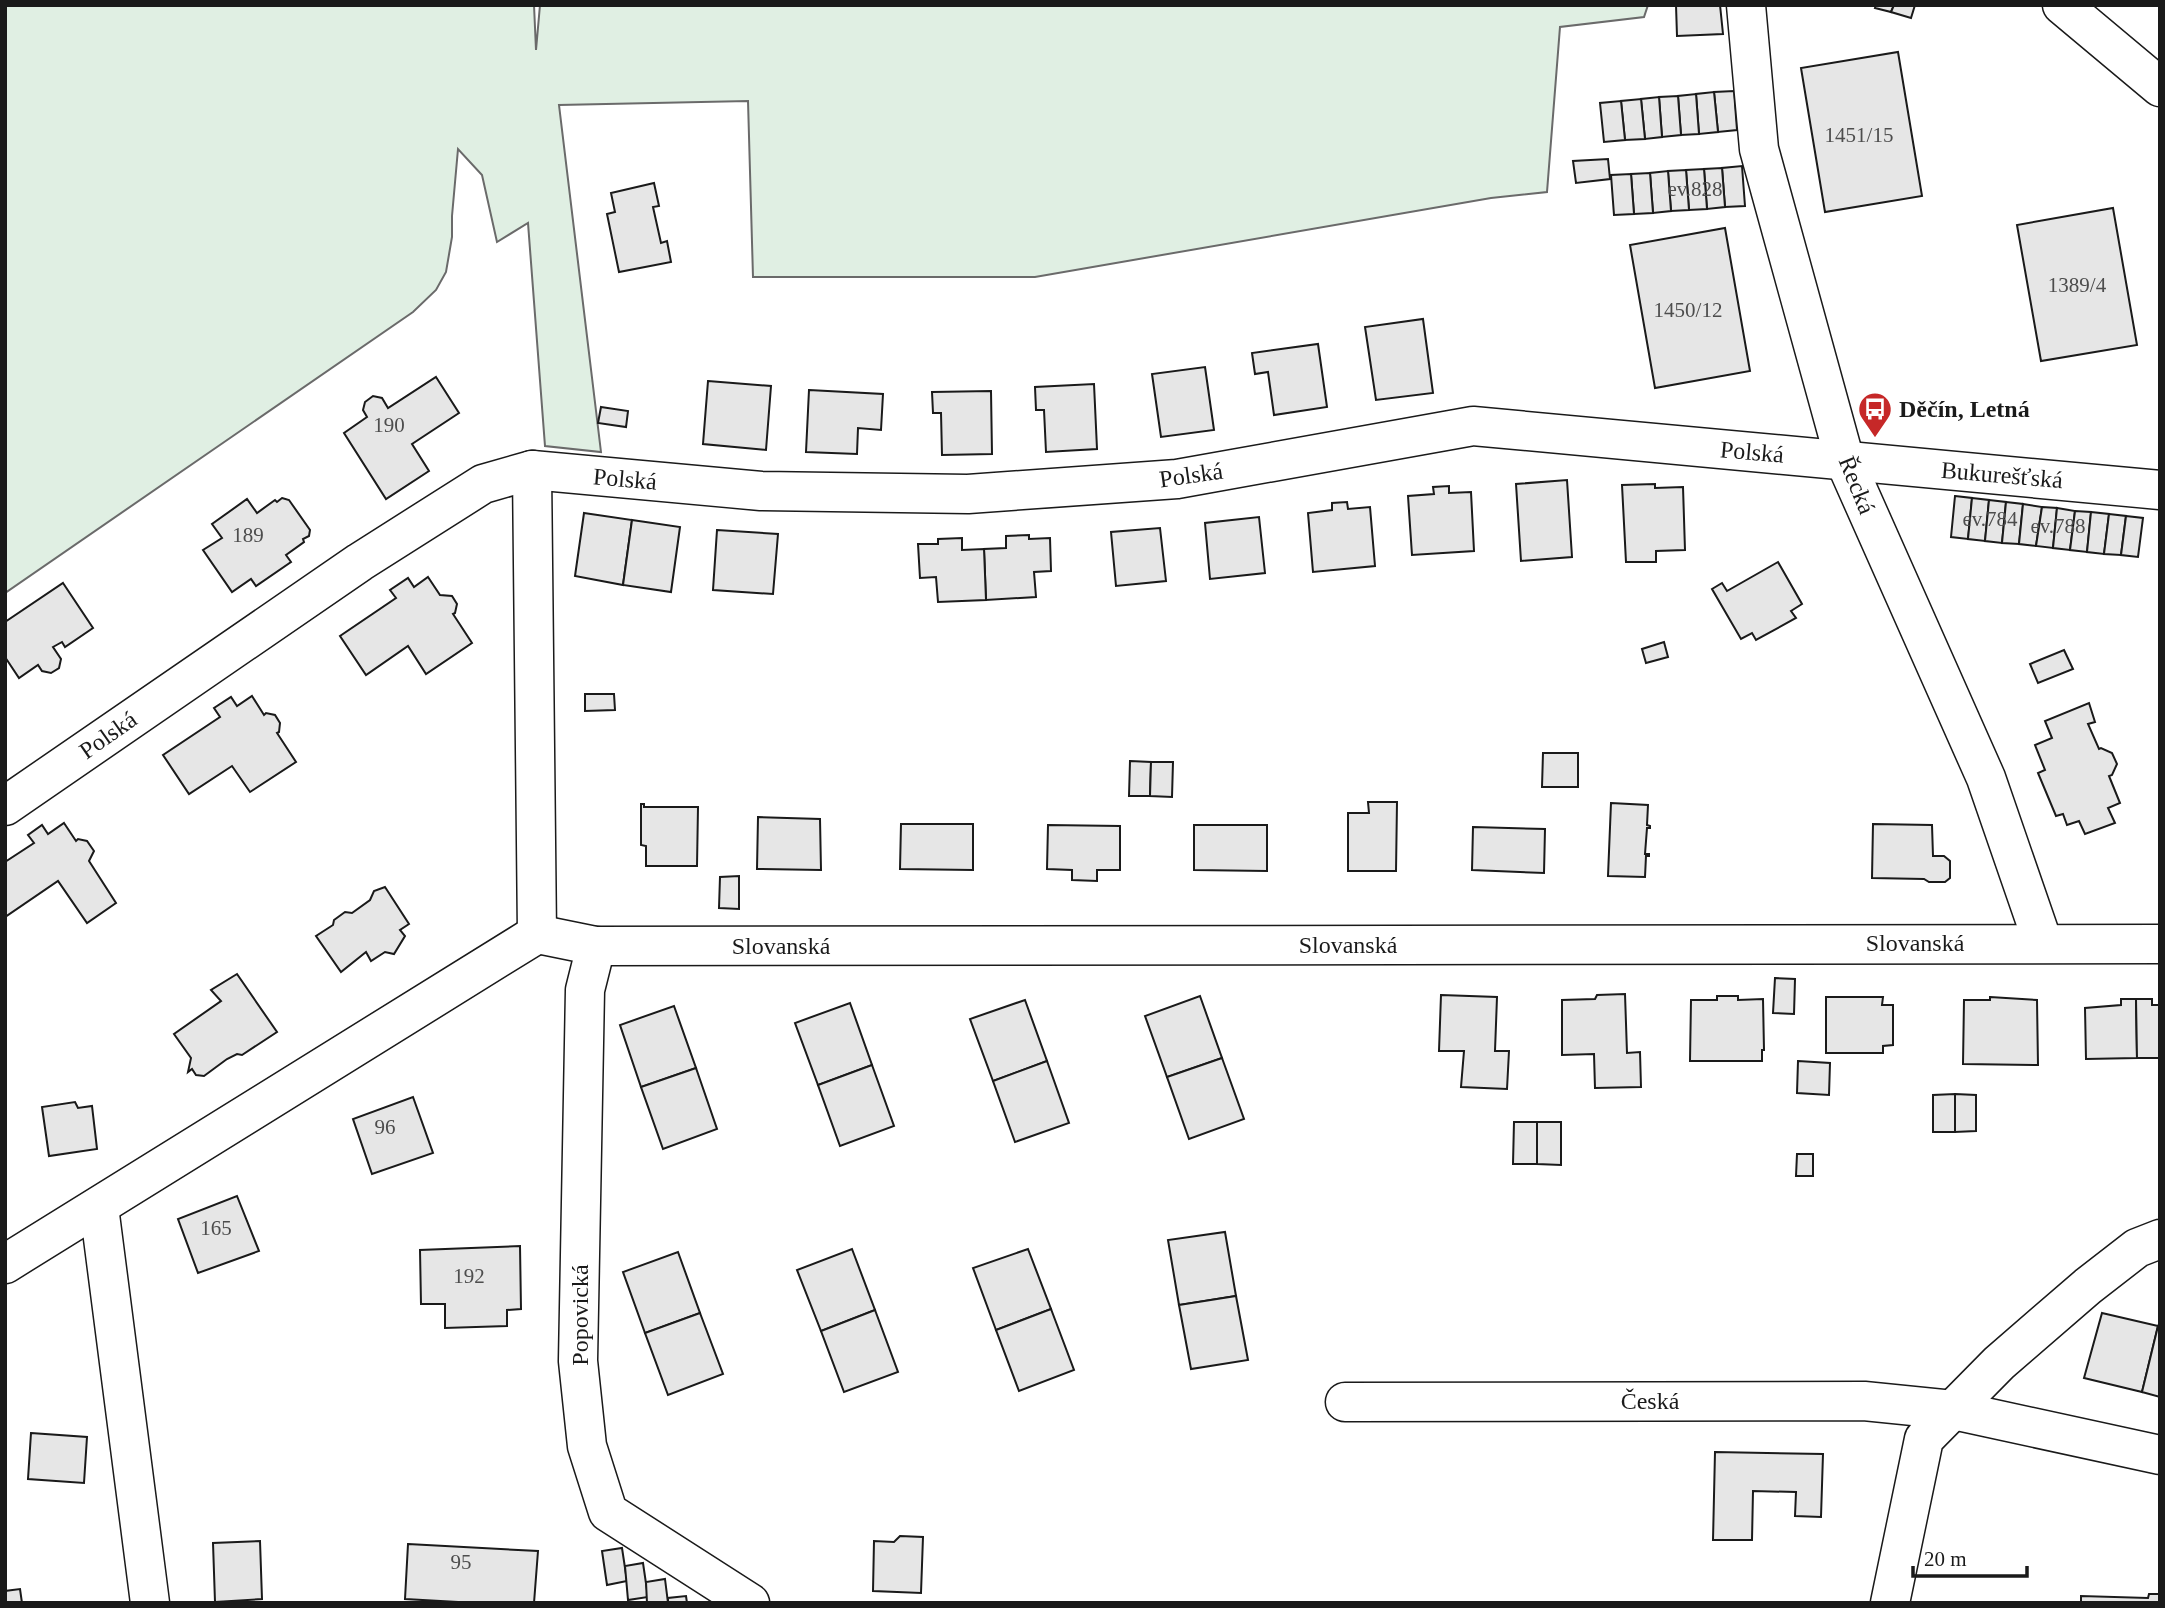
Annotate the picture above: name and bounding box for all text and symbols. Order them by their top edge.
house number: 1451/15 [1825,123,1893,147]
house number: ev.828 [1667,177,1723,201]
house number: 1389/4 [2048,273,2107,297]
house number: 1450/12 [1654,298,1722,322]
bus stop icon: Děčín, Letná [1856,390,1894,439]
place label: Děčín, Letná [1899,396,2030,422]
house number: 190 [373,413,405,437]
street label: Polská [1719,436,1785,468]
street label: Řecká [1834,452,1880,518]
street label: Bukurešťská [1940,457,2064,493]
street label: Polská [1157,458,1225,492]
street label: Polská [592,463,658,495]
house number: ev.784 [1962,507,2018,531]
house number: ev.788 [2030,514,2086,538]
house number: 189 [232,523,264,547]
street label: Polská [74,706,142,764]
street label: Slovanská [1866,930,1965,956]
street label: Slovanská [1299,932,1398,958]
street label: Slovanská [732,933,831,959]
house number: 96 [375,1115,396,1139]
house number: 165 [200,1216,232,1240]
house number: 192 [453,1264,485,1288]
street label: Popovická [567,1264,593,1366]
street label: Česká [1621,1388,1680,1414]
scale bar [1913,1534,2027,1578]
text: 20 m [1924,1547,1967,1571]
house number: 95 [451,1550,472,1574]

